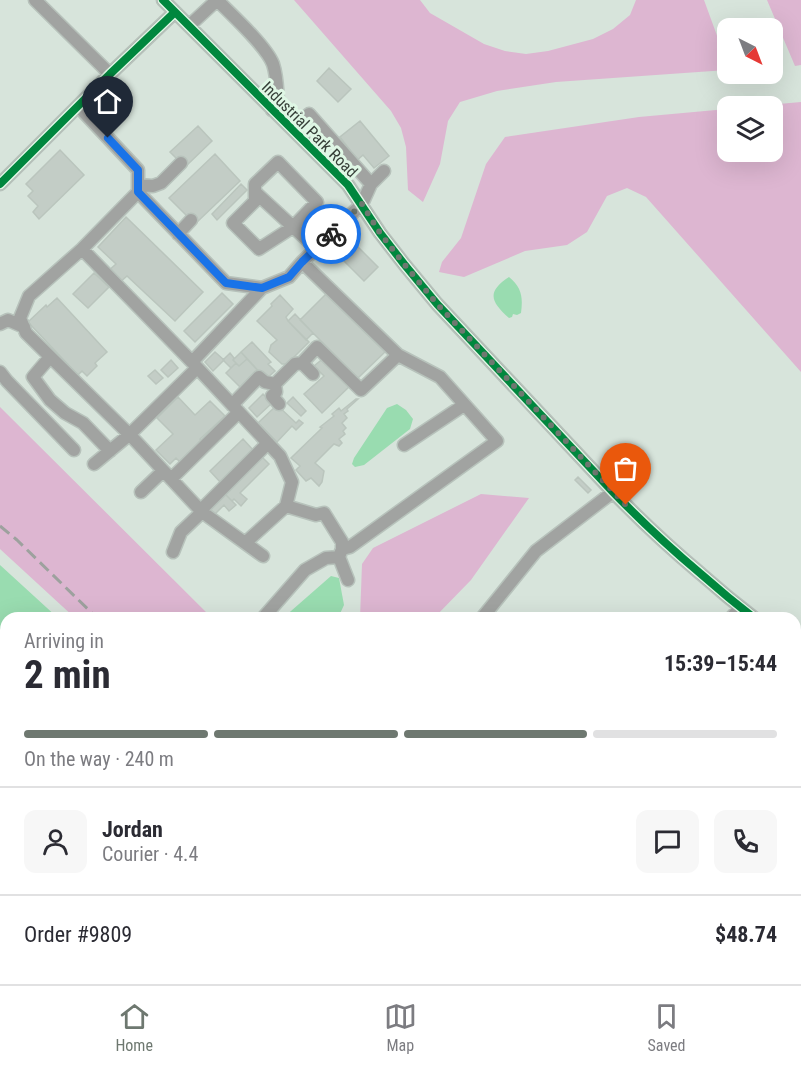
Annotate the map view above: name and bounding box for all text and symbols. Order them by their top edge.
north arrow [717,18,783,84]
map controls [717,18,783,162]
pin [82,76,133,138]
street label: Industrial Park Road [258,78,361,181]
icon: home [91,85,124,118]
button: layers [717,96,783,162]
courier [301,204,361,264]
icon: bike [315,218,348,251]
pin [600,443,651,505]
icon: bag [609,452,642,485]
text: Arriving in [24,629,104,653]
text: 15:39–15:44 [664,651,777,676]
text: 2 min [24,652,111,698]
text: On the way · 240 m [24,747,174,771]
button: person [24,810,87,873]
button: chat [636,810,699,873]
button: phone [714,810,777,873]
text: Jordan [102,817,163,842]
text: Courier · 4.4 [102,842,198,866]
text: Order #9809 [24,922,132,947]
text: $48.74 [715,922,777,947]
tab: Home [115,1000,153,1055]
tab: Map [384,1000,417,1055]
tab: Saved [648,1000,686,1055]

